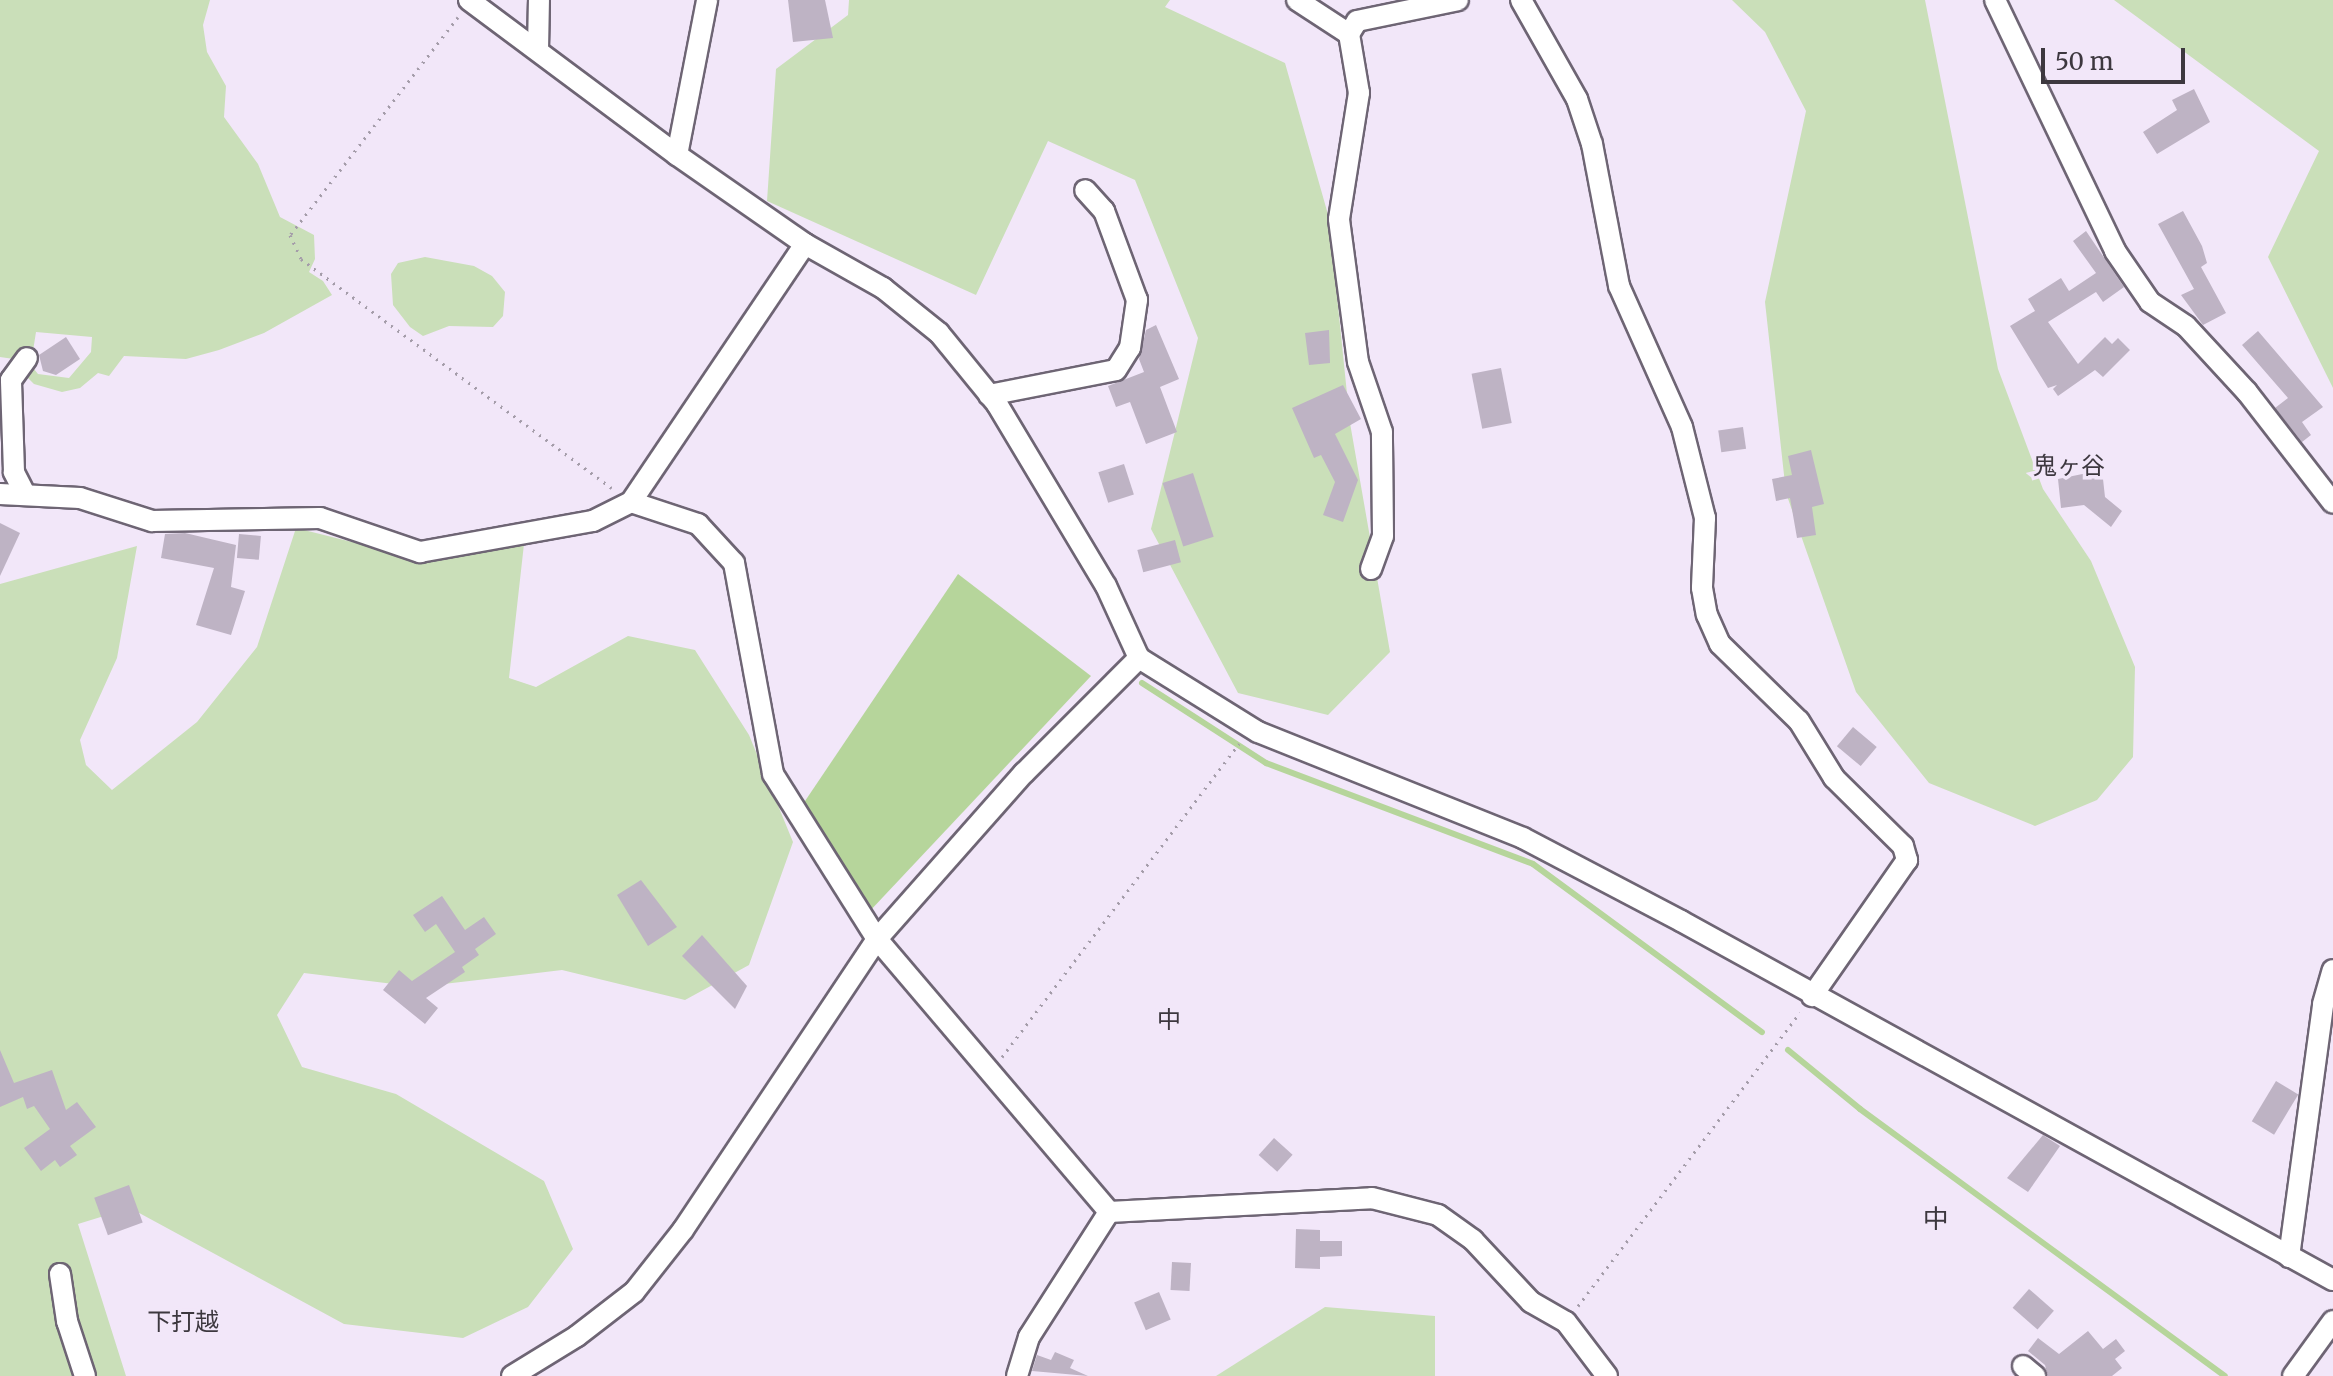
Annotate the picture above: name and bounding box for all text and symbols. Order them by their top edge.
scale bar [2045,32,2189,82]
text: 50 m [2055,46,2114,77]
district label: 鬼ヶ谷 [2033,452,2105,480]
district label: 中 [1157,1006,1181,1034]
district label: 中 [1923,1203,1949,1235]
district label: 下打越 [147,1308,219,1336]

